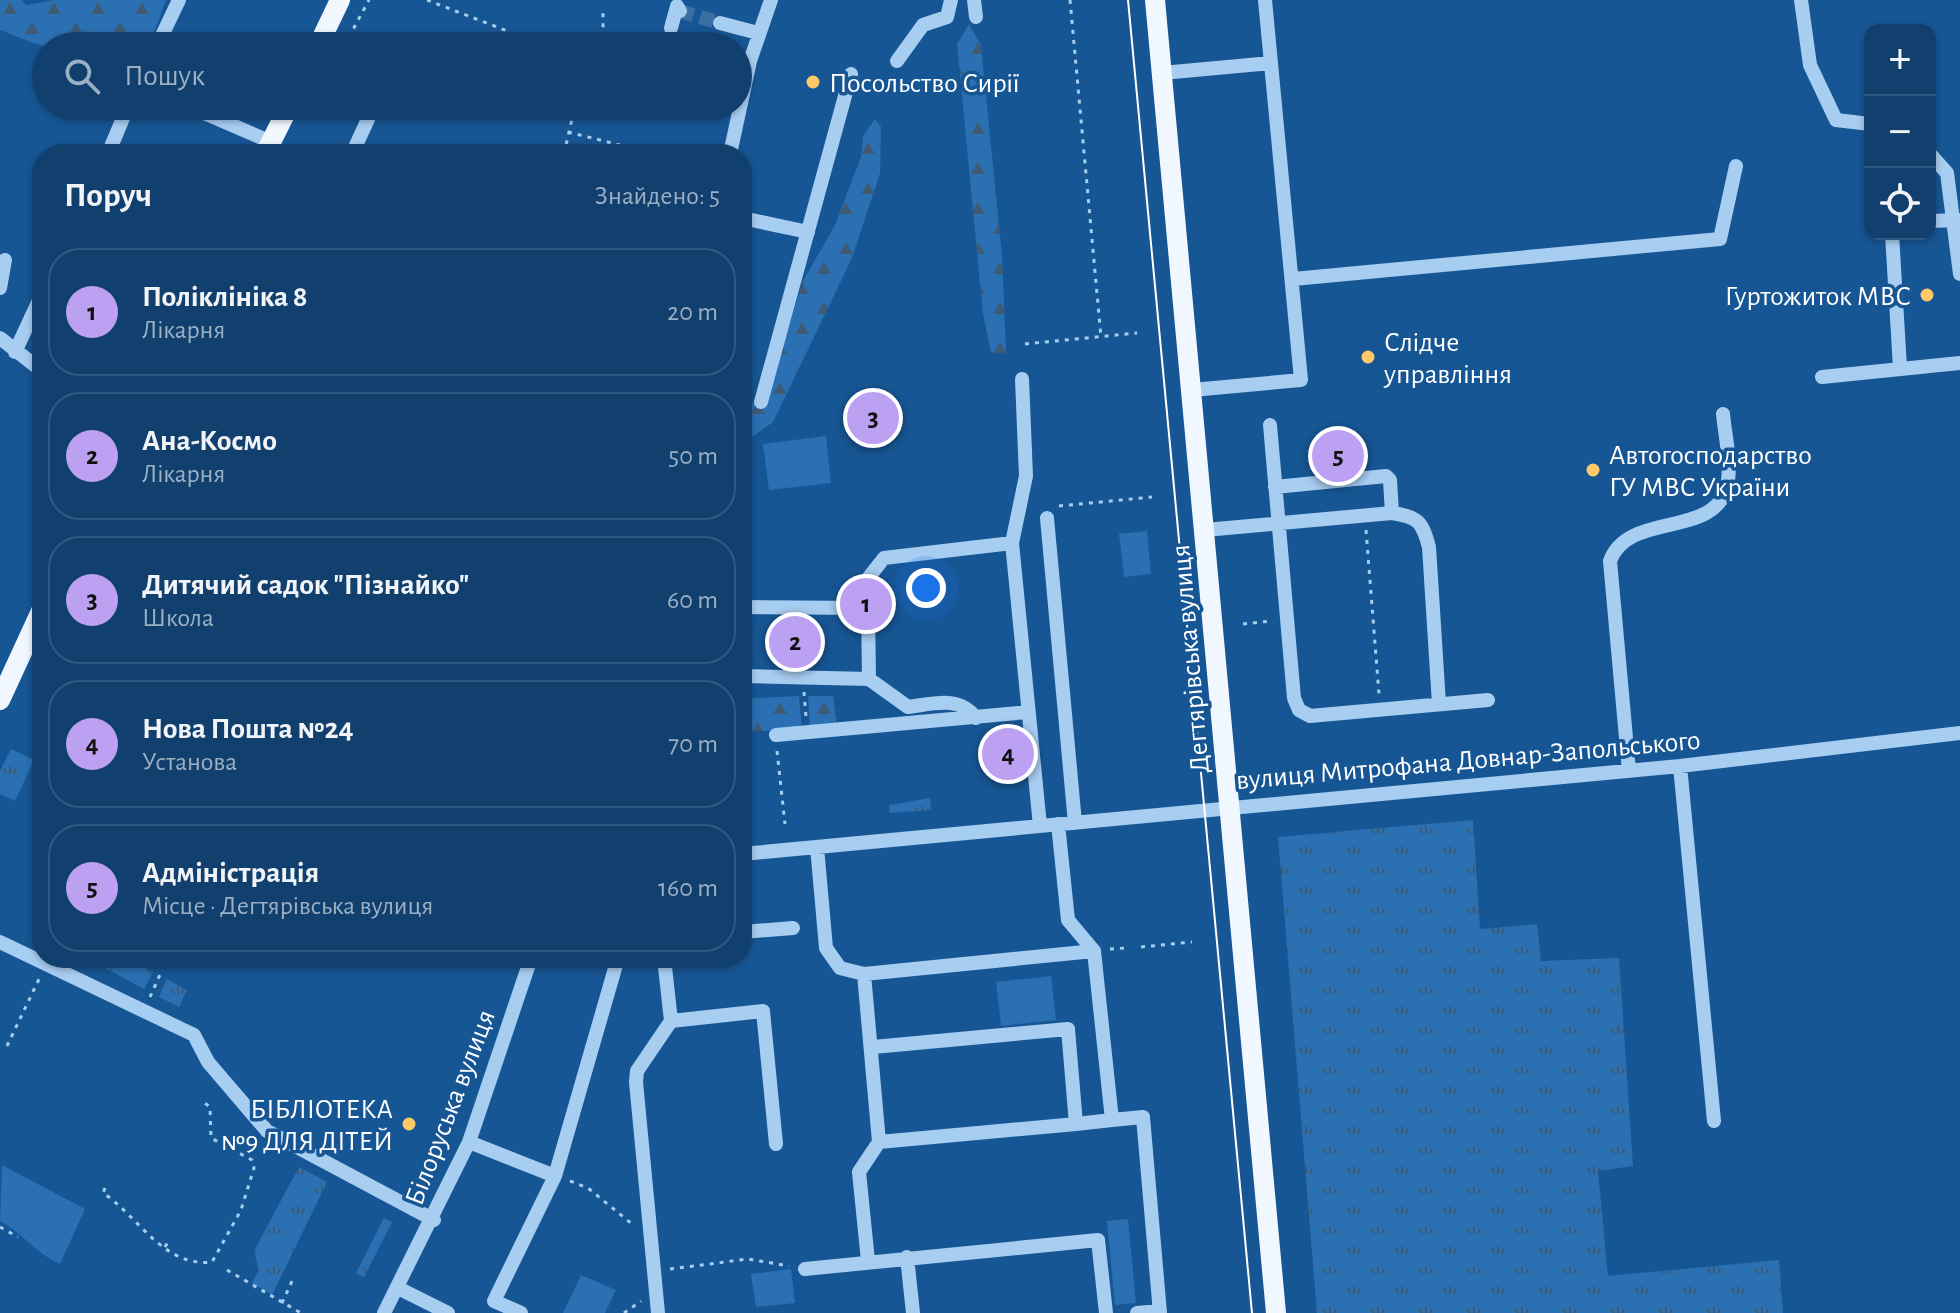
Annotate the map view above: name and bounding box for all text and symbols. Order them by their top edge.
map controls [1864,24,1936,240]
button: + [1864,24,1936,96]
search box [32,32,752,120]
icon: search [60,54,104,98]
text: Пошук [124,61,205,91]
place label: Посольство Сирії [829,70,1020,98]
marker: Посольство Сирії [804,73,822,91]
button: − [1864,96,1936,168]
button: locate [1864,168,1936,240]
text: Поруч [64,179,152,213]
text: Знайдено: 5 [595,183,720,209]
text: Поліклініка 8 [142,282,308,312]
place label: Гуртожиток МВС [1725,283,1911,311]
marker: Гуртожиток МВС [1918,286,1936,304]
text: 1 [87,299,97,325]
text: 20 m [667,299,718,325]
text: Лікарня [142,317,225,343]
place label: Слідче управління [1383,329,1512,389]
marker: Слідче управління [1359,348,1377,366]
pin: 3 [847,388,899,448]
text: Ана-Космо [142,426,277,456]
pin: 5 [1312,426,1364,486]
place label: Автогосподарство ГУ МВС України [1609,442,1812,502]
text: 2 [86,443,98,469]
text: 50 m [668,443,718,469]
text: Лікарня [142,461,225,487]
marker: Автогосподарство ГУ МВС України [1584,461,1602,479]
street label: Дегтярівська вулиця [1167,543,1215,774]
your location [906,568,946,608]
text: Дитячий садок "Пізнайко" [142,570,469,600]
pin: 1 [840,574,892,634]
text: 3 [86,587,98,613]
text: 60 m [667,587,718,613]
text: Школа [142,605,214,631]
pin: 2 [769,612,821,672]
text: Нова Пошта №24 [142,714,354,744]
pin: 4 [982,724,1034,784]
street label: вулиця Митрофана Довнар-Запольського [1235,727,1702,795]
text: 4 [85,731,99,757]
text: 70 m [668,731,718,757]
text: Установа [142,749,237,775]
text: Адміністрація [142,858,319,888]
text: 5 [86,875,98,901]
text: 160 m [658,875,718,901]
text: Місце · Дегтярівська вулиця [142,893,433,919]
street label: Білоруська вулиця [401,1006,501,1209]
place label: БІБЛІОТЕКА №9 ДЛЯ ДІТЕЙ [221,1096,393,1156]
marker: БІБЛІОТЕКА №9 ДЛЯ ДІТЕЙ [400,1115,418,1133]

